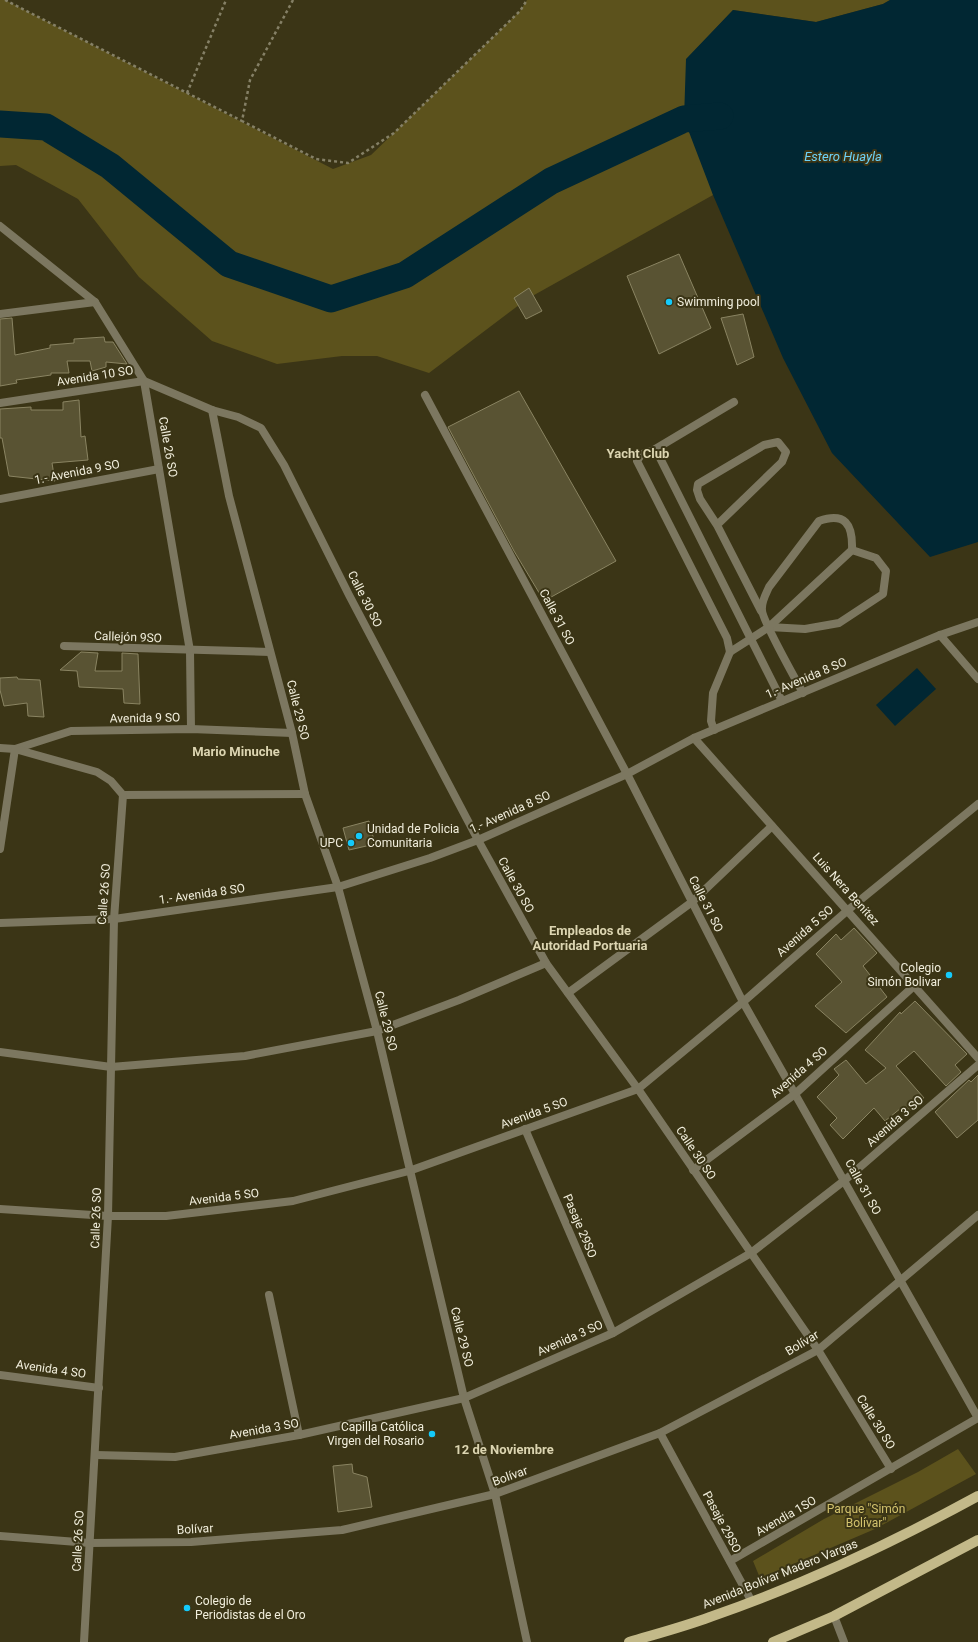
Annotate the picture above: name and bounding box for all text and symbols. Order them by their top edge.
water label: Estero Huayla [804,149,882,164]
place label: Swimming pool [677,295,760,309]
marker: Swimming pool [664,297,674,307]
street label: Avenida 10 SO [56,363,134,389]
street label: Calle 26 SO [156,416,180,478]
district label: Yacht Club [607,446,669,461]
street label: 1.- Avenida 9 SO [33,457,121,487]
street label: Calle 30 SO [345,568,385,630]
street label: Calle 31 SO [536,587,578,647]
street label: Callejón 9SO [94,629,162,645]
street label: 1.- Avenida 8 SO [763,655,849,701]
street label: Calle 29 SO [284,679,312,741]
street label: Avenida 9 SO [110,710,180,726]
district label: Mario Minuche [192,744,280,759]
street label: 1.- Avenida 8 SO [468,788,552,836]
place label: Unidad de Policia Comunitaria [367,822,459,850]
marker: Unidad de Policia Comunitaria [354,831,364,841]
place label: UPC [320,836,343,850]
marker: UPC [346,838,356,848]
street label: Luis Nera Benitez [810,850,882,928]
street label: Calle 30 SO [495,855,537,915]
street label: Calle 26 SO [95,863,113,925]
street label: Calle 31 SO [686,873,726,935]
street label: 1.- Avenida 8 SO [158,881,246,907]
street label: Avenida 5 SO [774,903,836,959]
district label: Empleados de Autoridad Portuaria [532,923,648,953]
place label: Colegio Simón Bolivar [868,961,941,989]
marker: Colegio Simón Bolivar [944,970,954,980]
street label: Calle 29 SO [372,990,400,1052]
street label: Avenida 4 SO [768,1044,830,1100]
street label: Avenida 3 SO [864,1093,926,1149]
street label: Avenida 5 SO [498,1094,570,1132]
street label: Calle 30 SO [673,1124,719,1182]
street label: Calle 31 SO [842,1157,884,1217]
street label: Avenida 5 SO [188,1186,260,1208]
street label: Calle 26 SO [88,1187,104,1249]
street label: Pasaje 29SO [560,1192,600,1260]
street label: Calle 29 SO [448,1306,476,1368]
street label: Avenida 3 SO [535,1317,605,1359]
street label: Bolívar [783,1328,821,1358]
street label: Avenida 4 SO [15,1357,87,1381]
street label: Calle 30 SO [854,1392,898,1452]
street label: Avenida 3 SO [228,1416,300,1442]
place label: Capilla Católica Virgen del Rosario [327,1420,424,1448]
marker: Capilla Católica Virgen del Rosario [427,1429,437,1439]
district label: 12 de Noviembre [454,1442,554,1457]
street label: Bolívar [490,1463,530,1489]
street label: Pasaje 29SO [700,1489,744,1555]
street label: Avendia 1SO [753,1493,819,1539]
park label: Parque "Simón Bolívar" [827,1502,905,1530]
street label: Calle 26 SO [69,1510,87,1572]
street label: Bolívar [176,1521,214,1537]
street label: Avenida Bolívar Madero Vargas [700,1536,860,1612]
place label: Colegio de Periodistas de el Oro [195,1594,306,1622]
marker: Colegio de Periodistas de el Oro [182,1603,192,1613]

